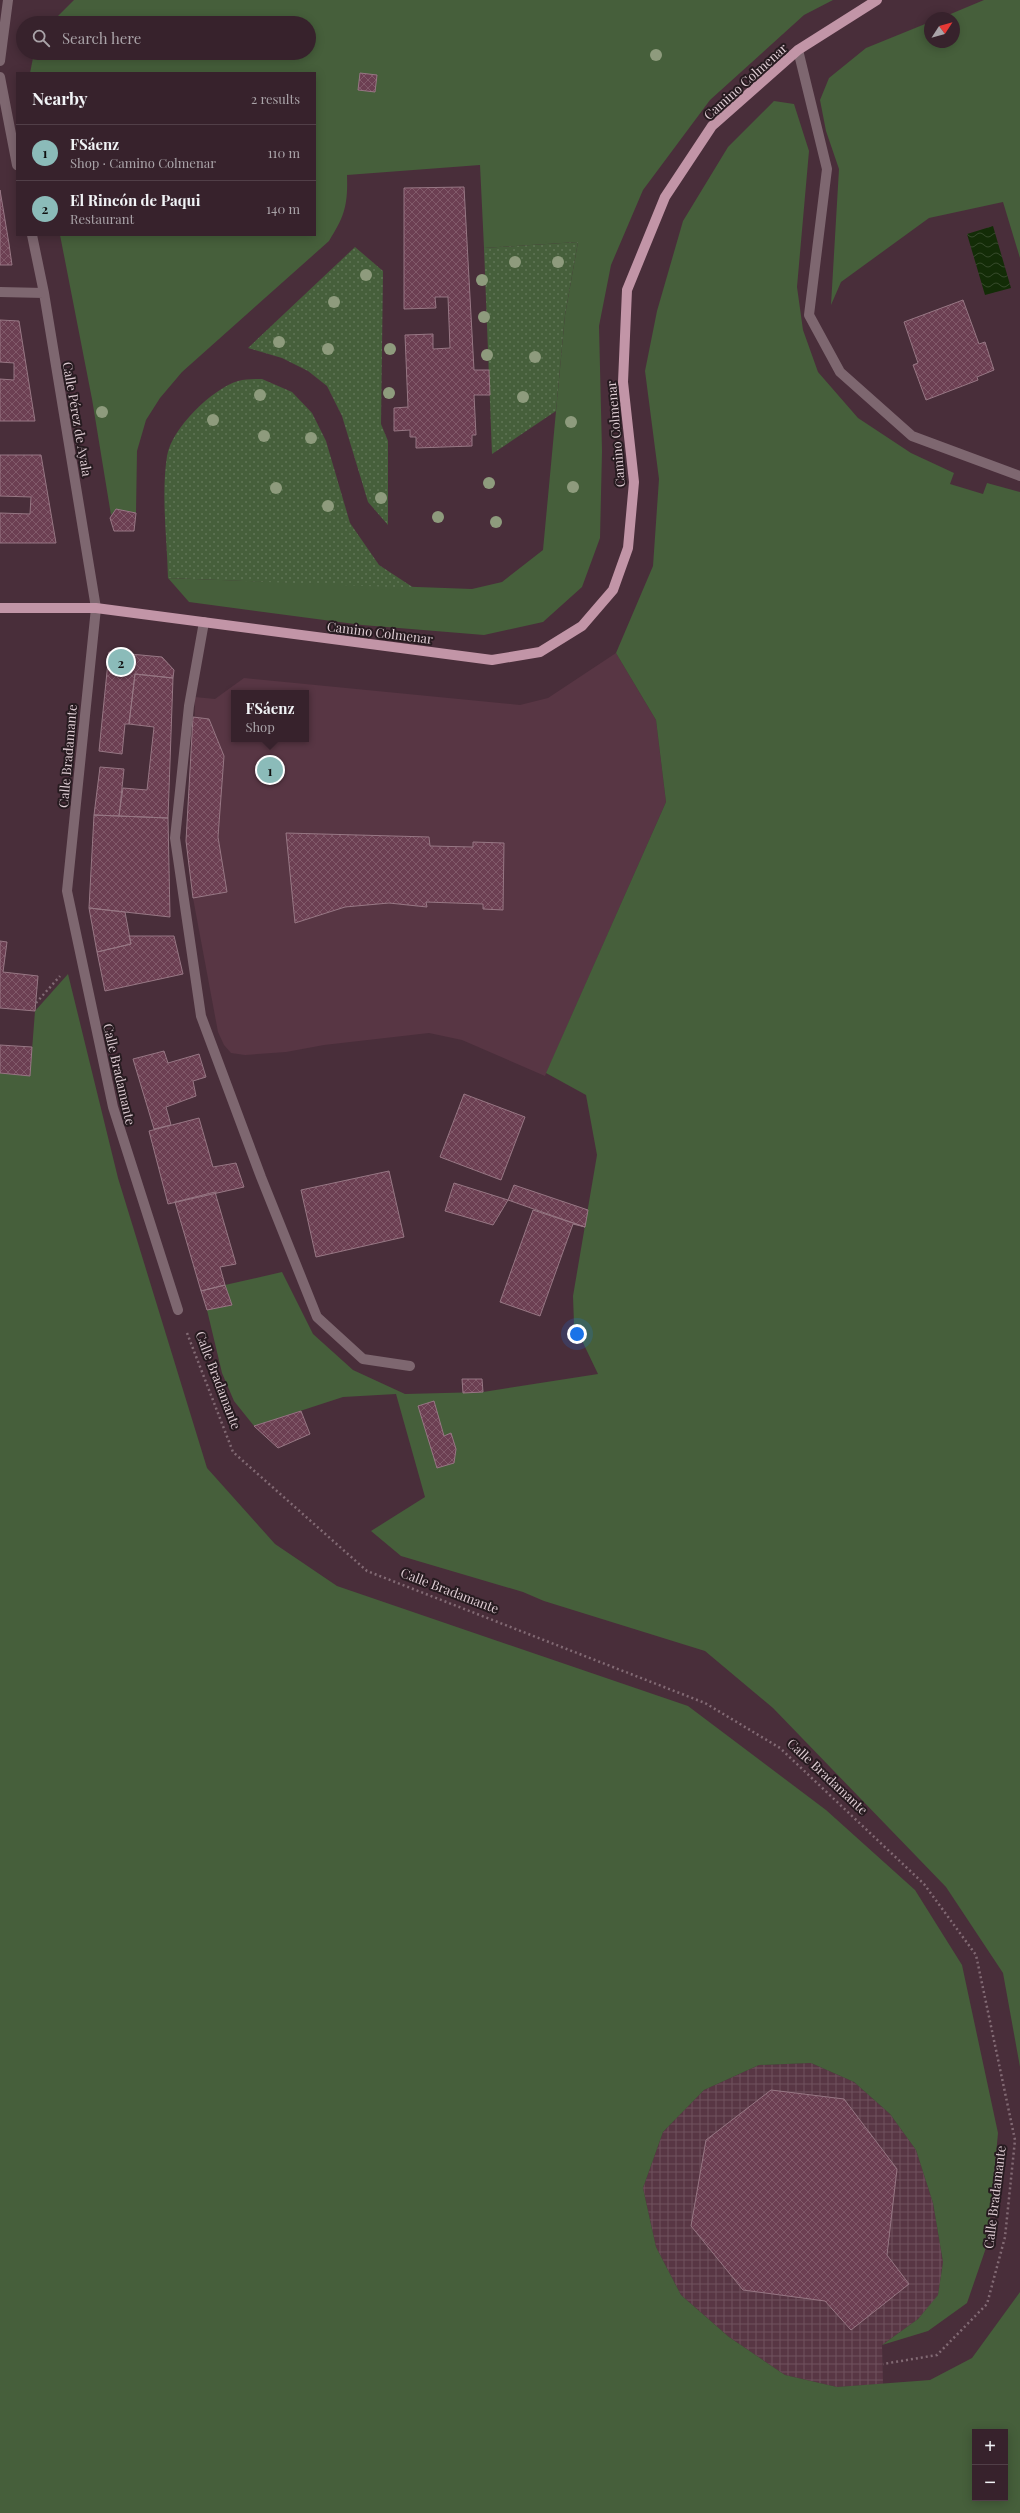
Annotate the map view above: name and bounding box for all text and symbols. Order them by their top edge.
north arrow [924,12,960,48]
search box [16,16,316,60]
icon: search [30,27,52,49]
text: Search here [62,28,141,48]
street label: Camino Colmenar [700,39,790,123]
text: Nearby [32,87,87,109]
text: 2 results [251,90,300,107]
text: FSáenz [70,134,119,154]
text: 1 [43,144,47,161]
text: 110 m [268,144,300,161]
text: Shop · Camino Colmenar [70,154,216,171]
text: El Rincón de Paqui [70,190,200,210]
text: 2 [42,200,48,217]
text: 140 m [266,200,300,217]
text: Restaurant [70,210,134,227]
street label: Calle Pérez de Ayala [60,360,97,478]
street label: Camino Colmenar [602,380,628,488]
street label: Camino Colmenar [326,617,434,647]
pin: 2 [108,647,134,677]
popup [231,690,309,742]
text: FSáenz [245,698,295,718]
street label: Calle Bradamante [54,703,80,808]
text: Shop [245,718,275,735]
pin: 1 [257,755,283,785]
street label: Calle Bradamante [100,1022,140,1127]
your location [567,1324,587,1344]
street label: Calle Bradamante [192,1328,246,1432]
street label: Calle Bradamante [398,1563,502,1617]
street label: Calle Bradamante [784,1734,872,1818]
street label: Calle Bradamante [979,2144,1009,2250]
map controls [972,2429,1008,2501]
button: + [972,2429,1008,2465]
button: − [972,2465,1008,2501]

